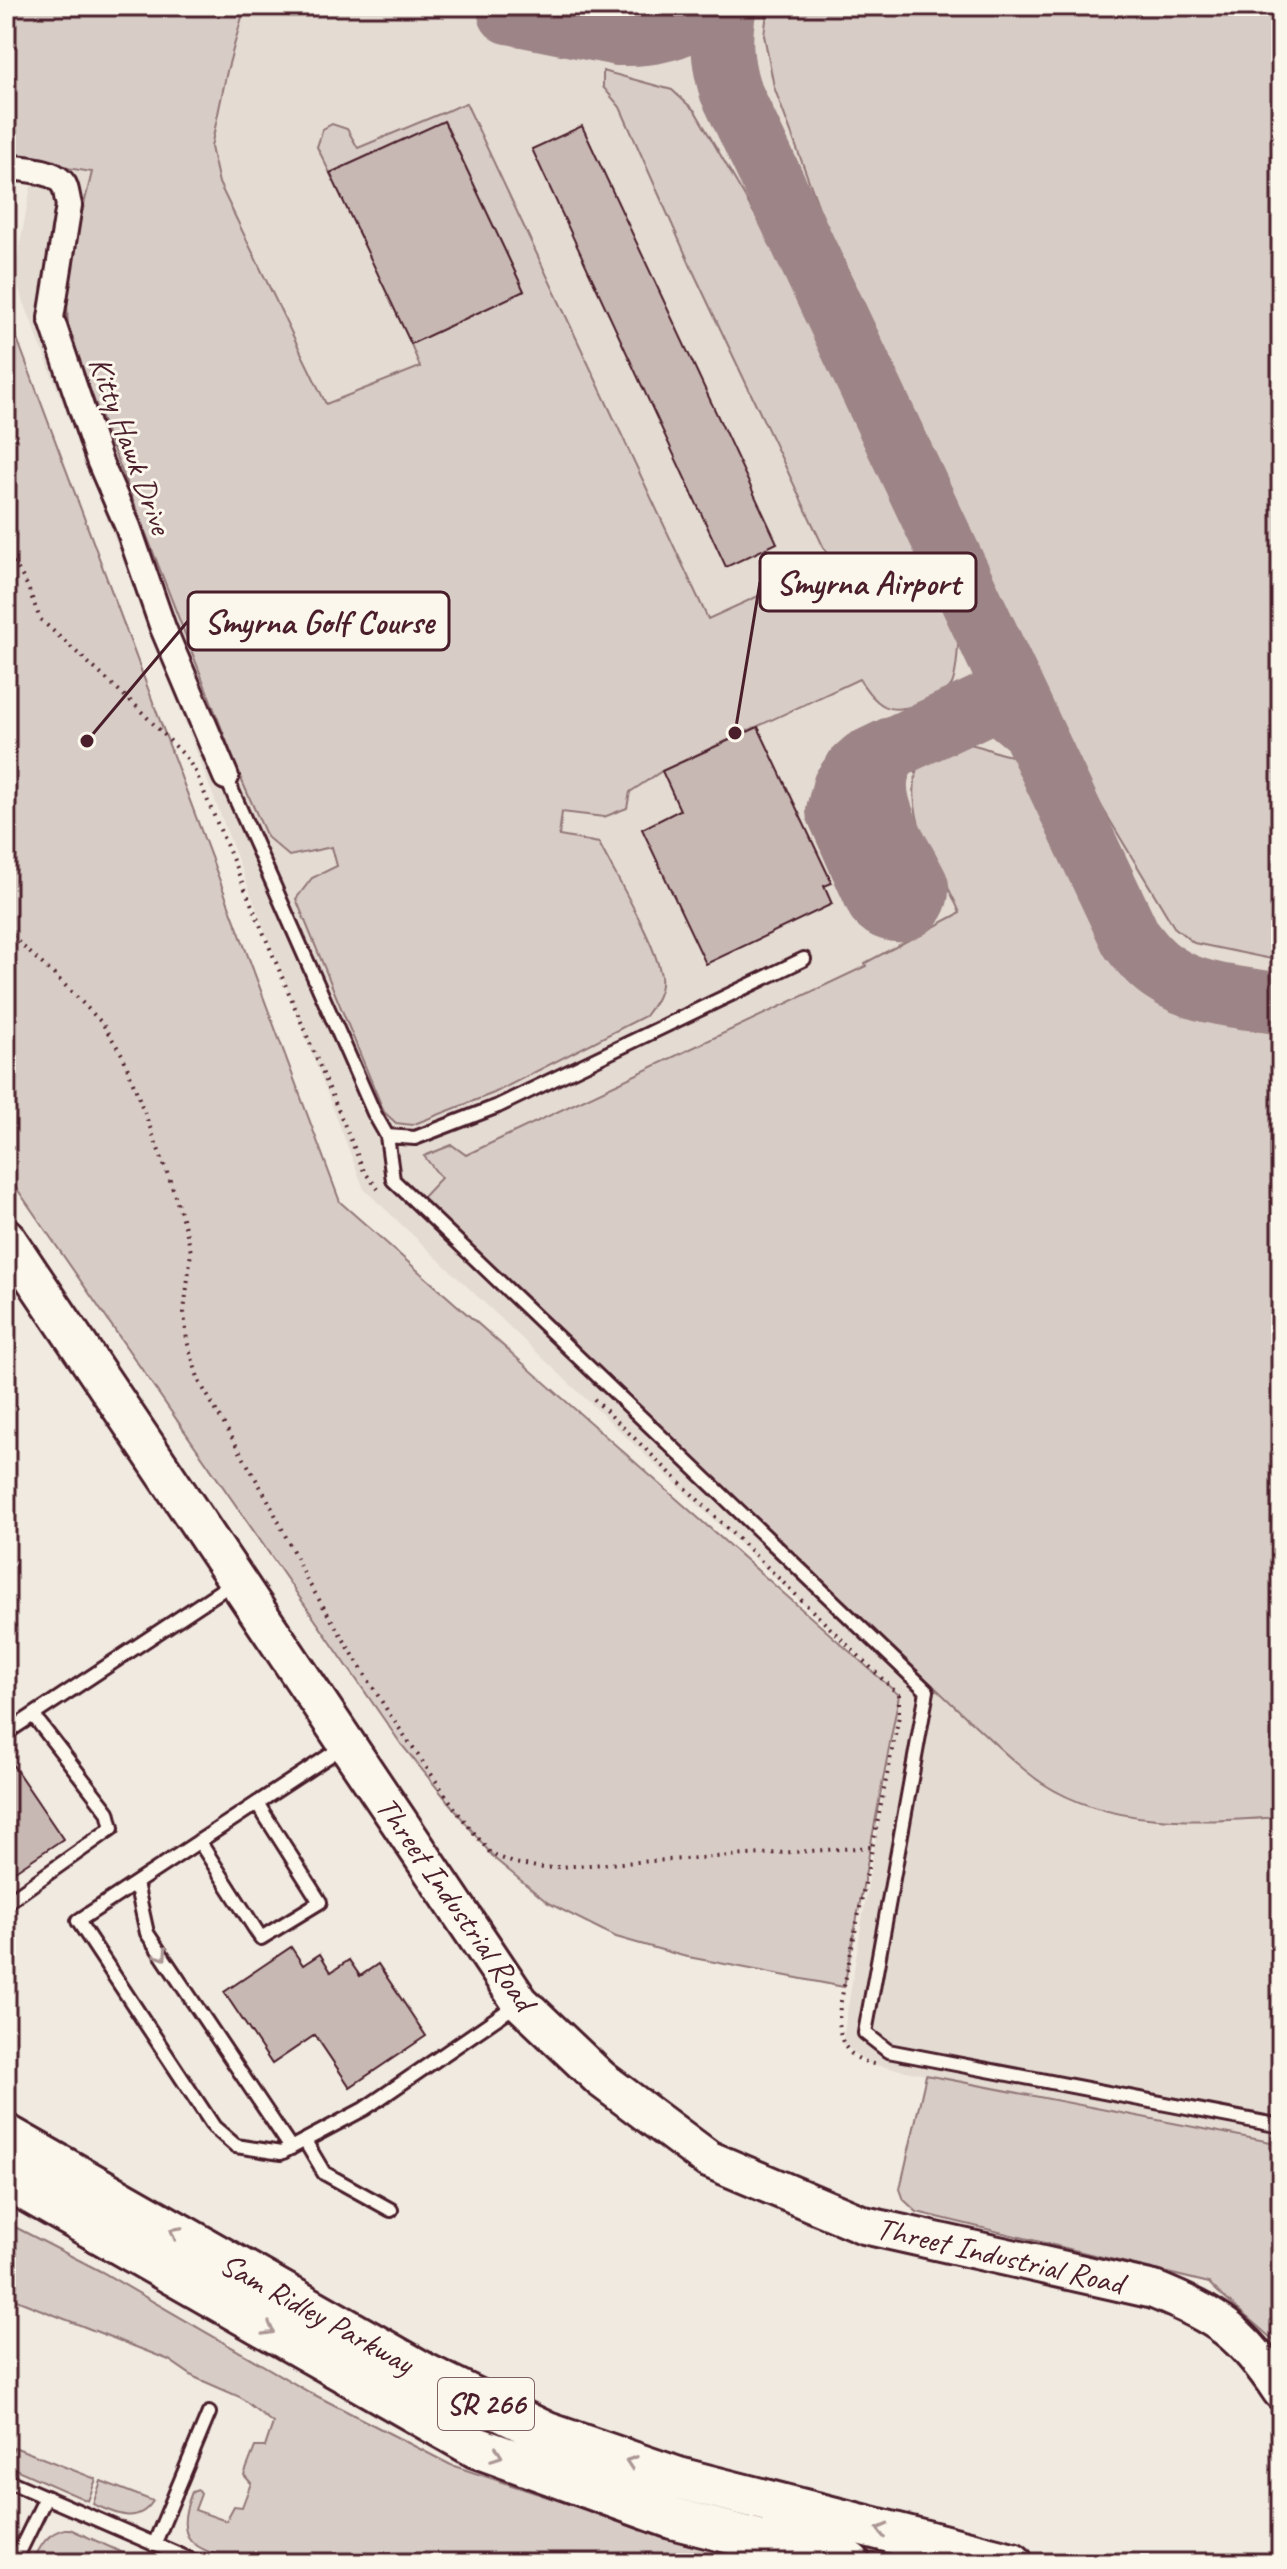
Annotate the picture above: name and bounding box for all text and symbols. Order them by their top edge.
street label: Kitty Hawk Drive [79,351,182,542]
callout: Smyrna Airport [760,553,976,611]
text: Smyrna Airport [776,561,964,604]
callout: Smyrna Golf Course [188,592,449,650]
text: Smyrna Golf Course [204,600,436,643]
street label: Threet Industrial Road [367,1788,547,2022]
one-way arrow [152,1947,167,1961]
street label: Threet Industrial Road [873,2207,1131,2305]
one-way arrow [169,2226,184,2242]
street label: Sam Ridley Parkway [213,2243,422,2384]
one-way arrow [261,2321,276,2336]
road number: SR 266 [438,2378,534,2430]
one-way arrow [489,2445,503,2462]
one-way arrow [625,2456,639,2472]
one-way arrow [876,2522,889,2539]

